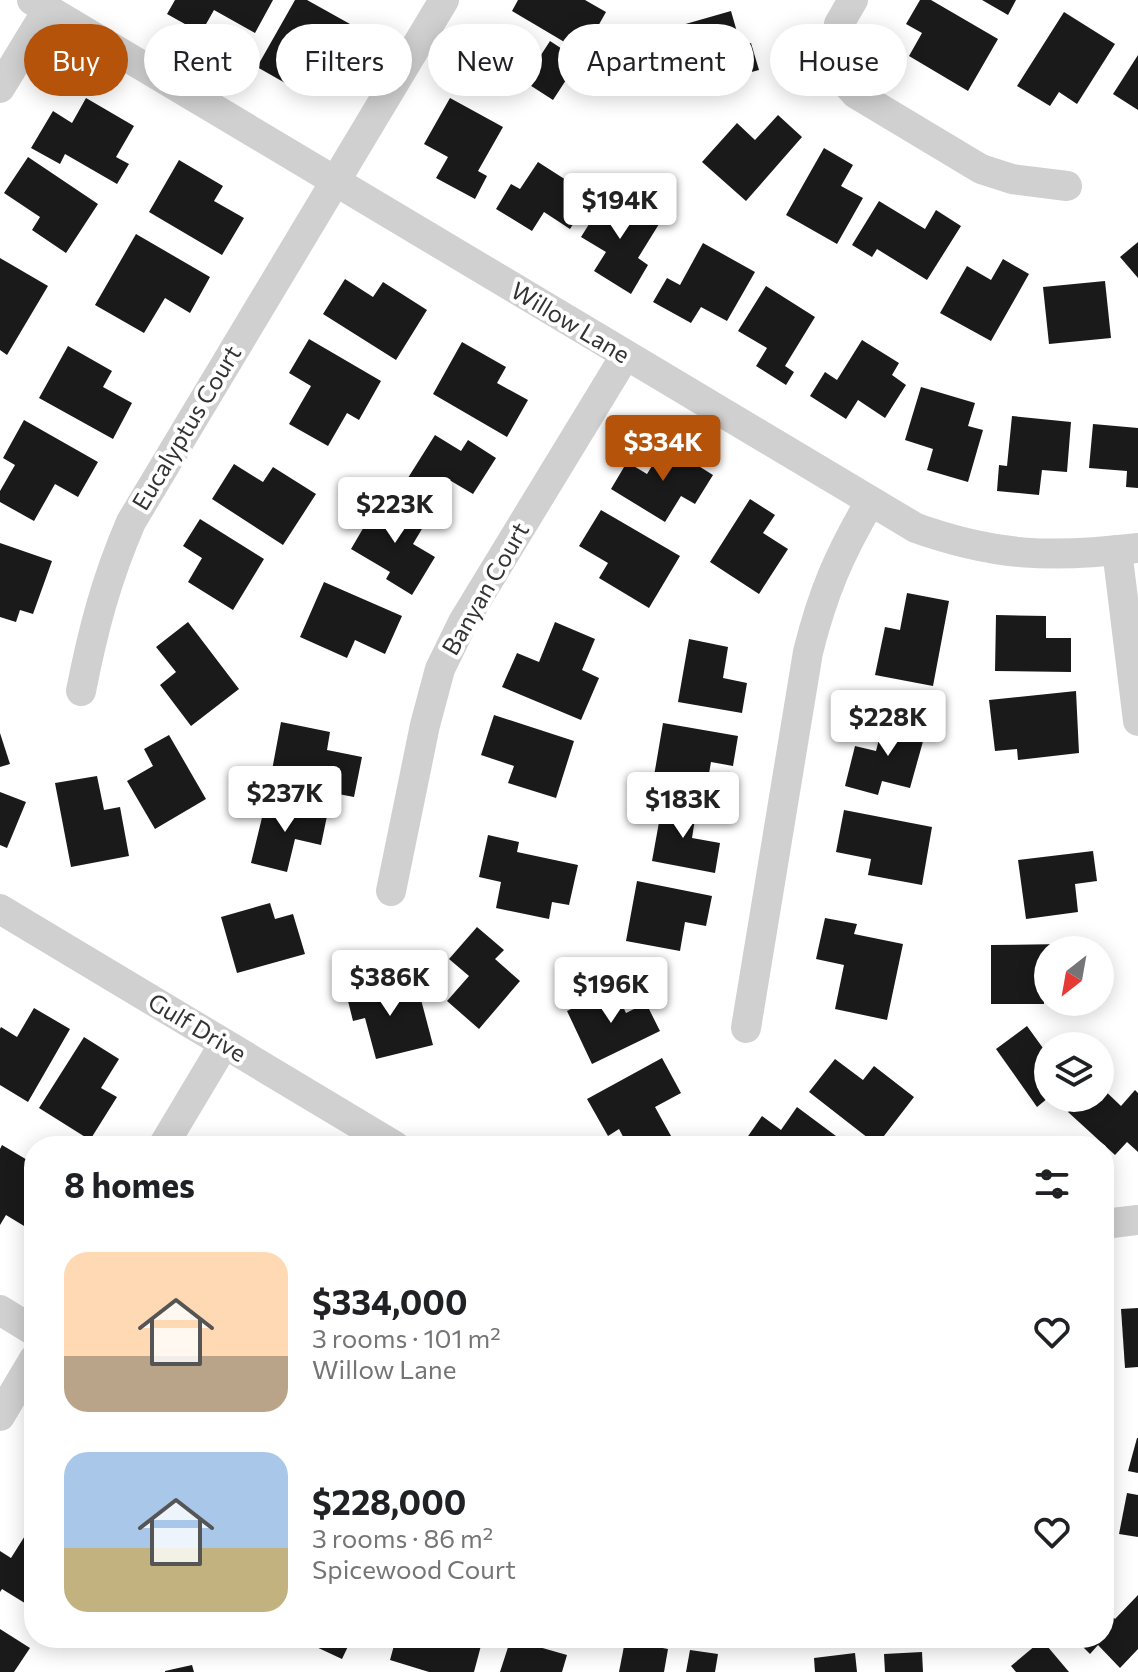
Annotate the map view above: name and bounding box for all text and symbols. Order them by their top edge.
chip: Buy [24,24,128,96]
chip: Rent [144,24,260,96]
chip: Filters [276,24,412,96]
chip: New [428,24,542,96]
chip: Apartment [558,24,754,96]
chip: House [770,24,907,96]
pin: $194K [564,173,676,241]
text: $194K [582,183,658,214]
street label: Willow Lane [506,275,635,368]
street label: Eucalyptus Court [125,339,246,515]
pin: $334K [607,415,719,483]
text: $334K [623,425,703,456]
pin: $223K [339,477,451,545]
text: $223K [356,487,434,518]
street label: Banyan Court [435,517,534,660]
pin: $228K [832,690,944,758]
text: $228K [849,700,927,731]
pin: $237K [229,766,341,834]
pin: $183K [627,772,739,840]
text: $237K [246,776,324,807]
text: $183K [645,782,721,813]
north arrow [1034,936,1114,1016]
map controls [1034,936,1114,1112]
pin: $386K [334,950,446,1018]
pin: $196K [555,957,667,1025]
text: $386K [350,960,430,991]
text: $196K [573,967,649,998]
street label: Gulf Drive [144,986,252,1067]
button: layers [1034,1032,1114,1112]
icon: filters [1030,1162,1074,1206]
text: 8 homes [64,1163,195,1205]
text: $334,000 [312,1280,467,1322]
icon: home [128,1284,224,1380]
icon: heart [1030,1310,1074,1354]
text: 3 rooms · 101 m² [312,1322,501,1353]
text: Willow Lane [312,1353,456,1384]
text: $228,000 [312,1480,466,1522]
icon: home [128,1484,224,1580]
icon: heart [1030,1510,1074,1554]
text: 3 rooms · 86 m² [312,1522,493,1553]
text: Spicewood Court [312,1553,516,1584]

